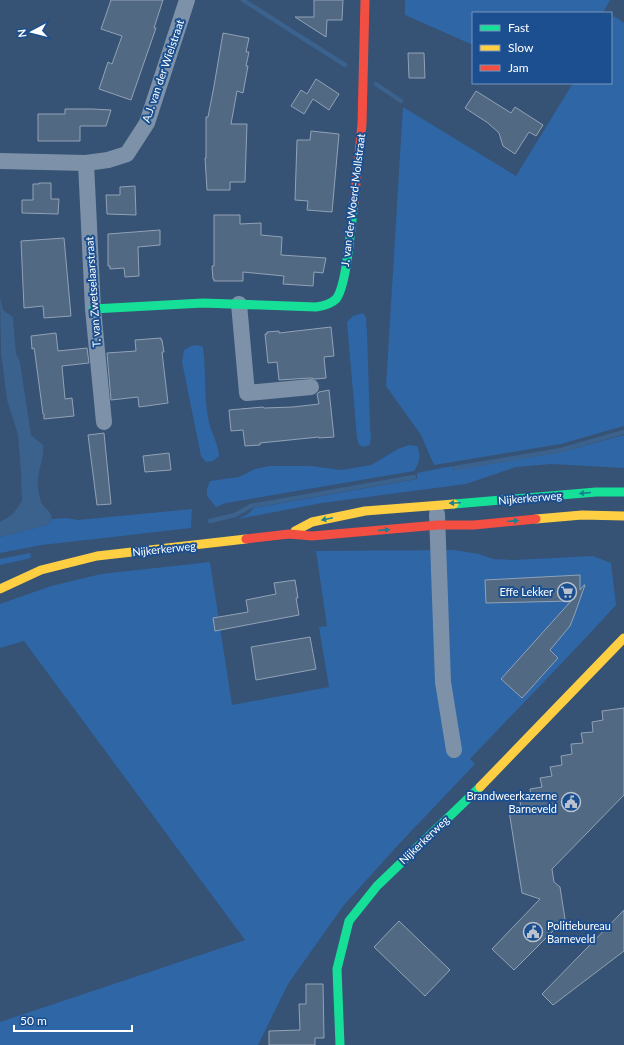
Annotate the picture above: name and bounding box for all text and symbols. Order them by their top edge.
north arrow [12,12,52,52]
legend [472,12,612,84]
street label: A.J. van der Wielstraat [139,18,186,124]
text: Fast [508,20,530,35]
text: N [15,28,29,38]
text: Slow [508,40,534,55]
text: Jam [508,60,529,75]
street label: J. van der Woerd-Mollstraat [338,133,367,267]
street label: T. van Zwetselaarstraat [82,236,103,348]
street label: Nijkerkerweg [498,488,563,507]
one-way arrow [579,489,591,496]
one-way arrow [449,500,461,507]
one-way arrow [321,517,333,523]
one-way arrow [507,518,519,524]
one-way arrow [377,527,390,533]
street label: Nijkerkerweg [132,539,197,558]
supermarket icon: Effe Lekker [556,581,578,603]
place label: Effe Lekker [499,585,553,598]
place label: Brandweerkazerne Barneveld [466,789,557,815]
public building icon: Brandweerkazerne Barneveld [560,791,582,813]
street label: Nijkerkerweg [396,813,451,867]
place label: Politiebureau Barneveld [547,919,611,945]
public building icon: Politiebureau Barneveld [522,921,544,943]
scale bar [14,1007,132,1033]
text: 50 m [20,1013,47,1028]

